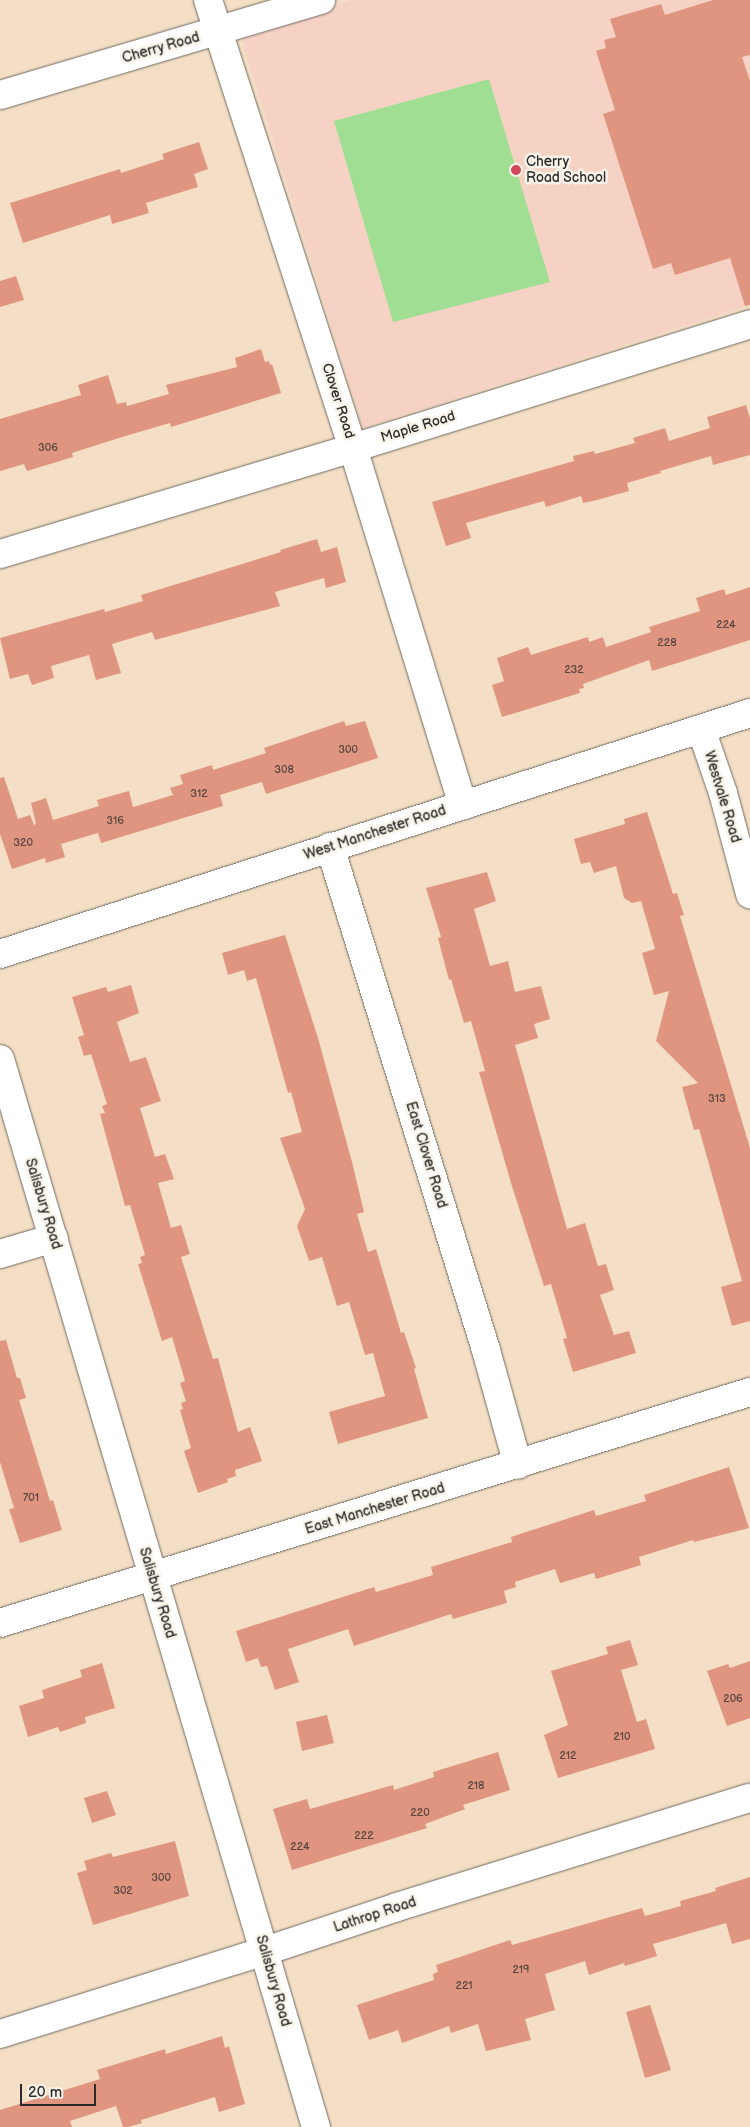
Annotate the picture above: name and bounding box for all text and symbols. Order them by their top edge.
street label: Cherry Road [120,29,202,67]
place label: Cherry Road School [526,154,606,186]
marker: Cherry Road School [510,164,522,176]
street label: Clover Road [318,361,358,441]
street label: Maple Road [379,408,457,446]
house number: 306 [38,441,58,455]
house number: 224 [716,618,736,632]
house number: 228 [657,636,677,650]
house number: 232 [564,663,584,677]
house number: 300 [338,743,358,757]
street label: Westvale Road [700,749,744,845]
house number: 308 [274,763,294,777]
house number: 312 [190,787,208,801]
street label: West Manchester Road [302,802,448,864]
house number: 316 [106,814,124,828]
house number: 320 [13,836,33,850]
house number: 313 [708,1092,726,1106]
street label: East Clover Road [402,1100,450,1210]
street label: Salisbury Road [21,1156,65,1252]
street label: East Manchester Road [303,1480,447,1538]
house number: 701 [23,1491,39,1505]
street label: Salisbury Road [135,1545,179,1641]
house number: 206 [723,1692,743,1706]
house number: 210 [613,1730,631,1744]
house number: 212 [559,1749,577,1763]
house number: 218 [468,1779,484,1793]
house number: 220 [410,1806,430,1820]
house number: 222 [354,1829,374,1843]
house number: 224 [290,1840,310,1854]
house number: 300 [151,1871,171,1885]
house number: 302 [113,1884,133,1898]
street label: Lathrop Road [331,1894,419,1936]
street label: Salisbury Road [252,1933,294,2029]
house number: 219 [513,1963,529,1977]
house number: 221 [455,1979,473,1993]
scale bar [22,2074,99,2106]
text: 20 m [28,2083,62,2102]

